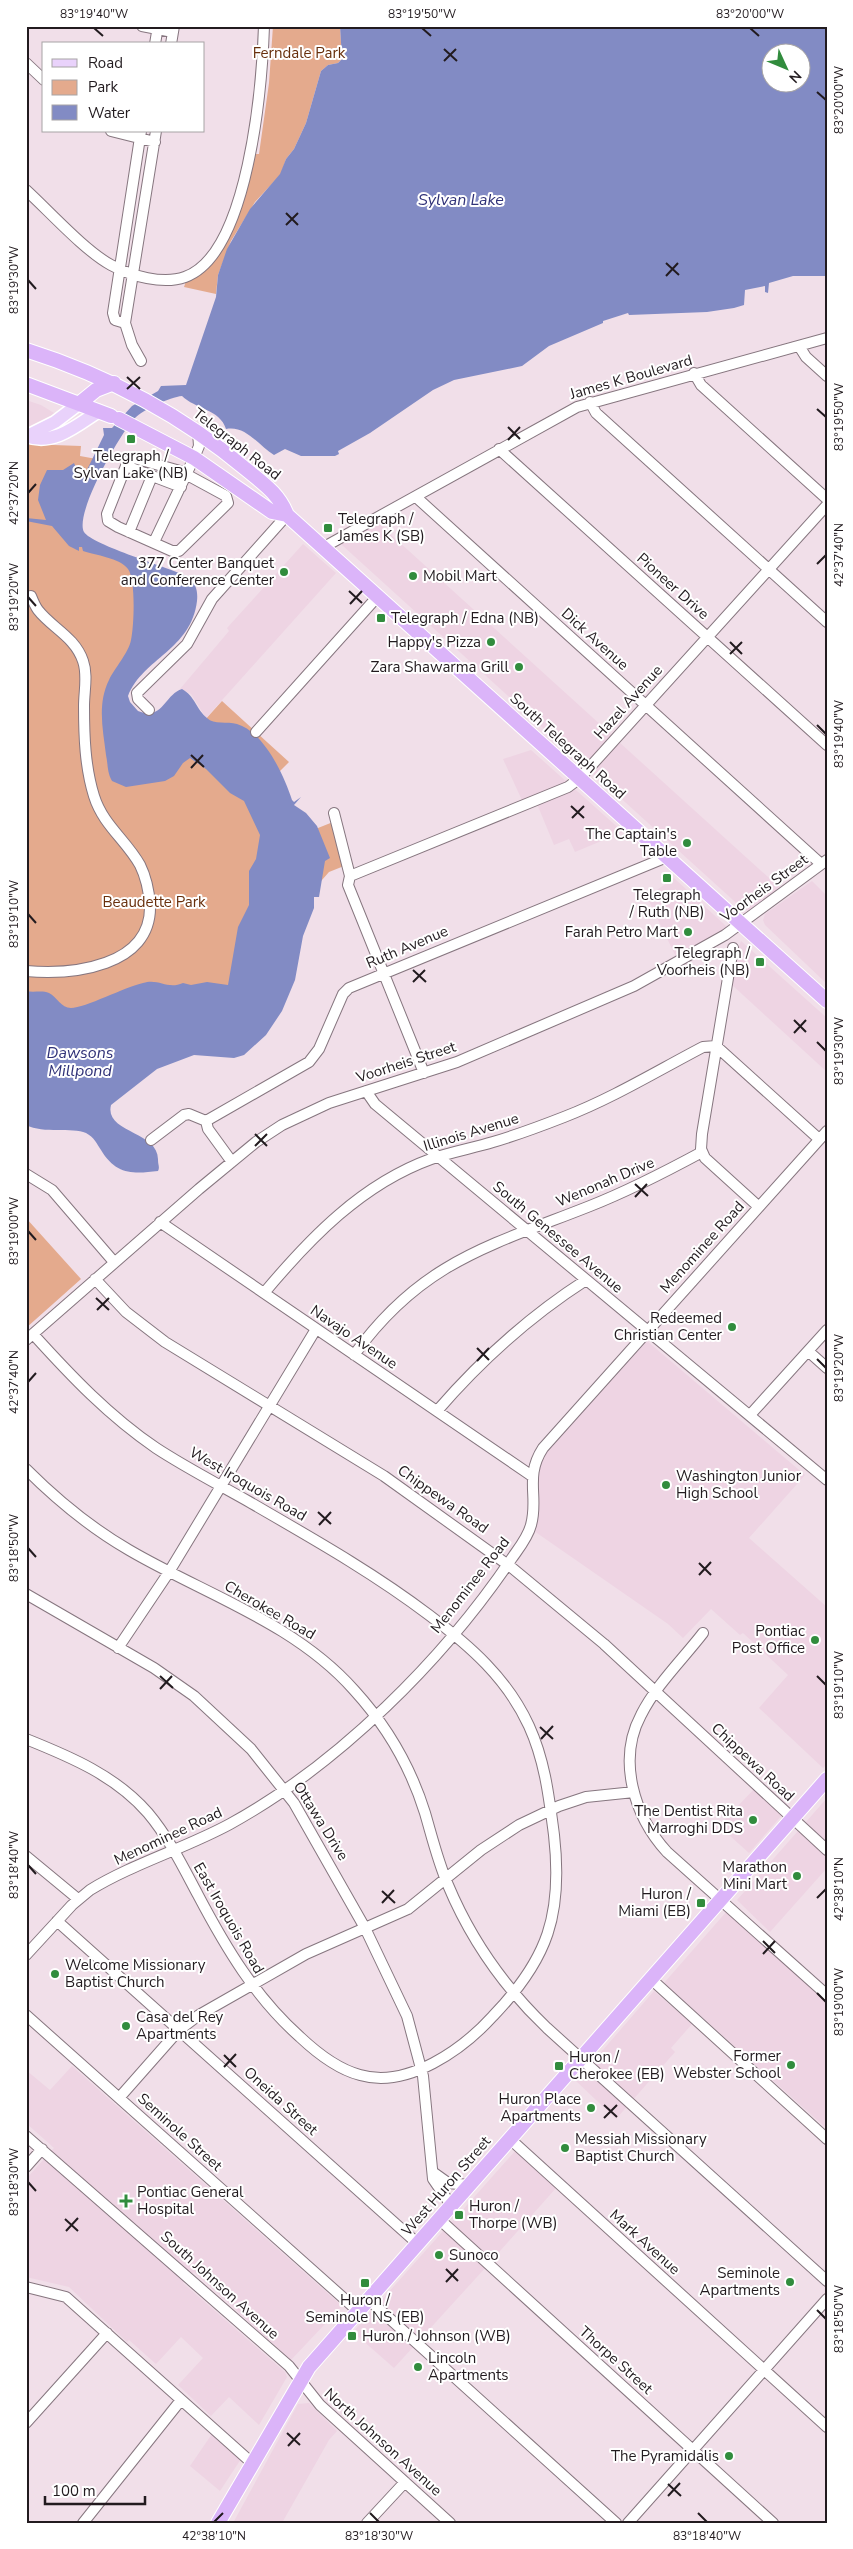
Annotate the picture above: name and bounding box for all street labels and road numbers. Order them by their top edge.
street label: James K Boulevard [566,350,695,404]
street label: Telegraph Road [189,403,285,485]
street label: Pioneer Drive [633,548,713,624]
street label: Dick Avenue [557,603,633,675]
street label: Hazel Avenue [589,661,667,743]
street label: South Telegraph Road [506,688,630,804]
street label: Voorheis Street [715,849,812,927]
street label: Ruth Avenue [363,921,451,973]
street label: Voorheis Street [353,1036,459,1088]
street label: Illinois Avenue [421,1108,521,1156]
street label: Wenonah Drive [553,1152,657,1212]
street label: South Genessee Avenue [489,1177,627,1297]
street label: Menominee Road [655,1197,749,1297]
street label: Navajo Avenue [306,1300,402,1374]
street label: West Iroquois Road [186,1442,310,1526]
street label: Chippewa Road [394,1460,492,1538]
street label: Menominee Road [426,1533,514,1637]
street label: Cherokee Road [221,1576,319,1644]
street label: Chippewa Road [707,1718,799,1806]
street label: Ottawa Drive [289,1778,353,1864]
street label: Menominee Road [111,1802,225,1870]
street label: East Iroquois Road [189,1859,269,1977]
street label: Oneida Street [240,2062,323,2140]
street label: Seminole Street [133,2089,227,2176]
street label: West Huron Street [397,2131,496,2240]
street label: Mark Avenue [605,2205,685,2279]
street label: South Johnson Avenue [157,2226,283,2344]
street label: Thorpe Street [575,2322,658,2399]
street label: North Johnson Avenue [320,2384,446,2500]

